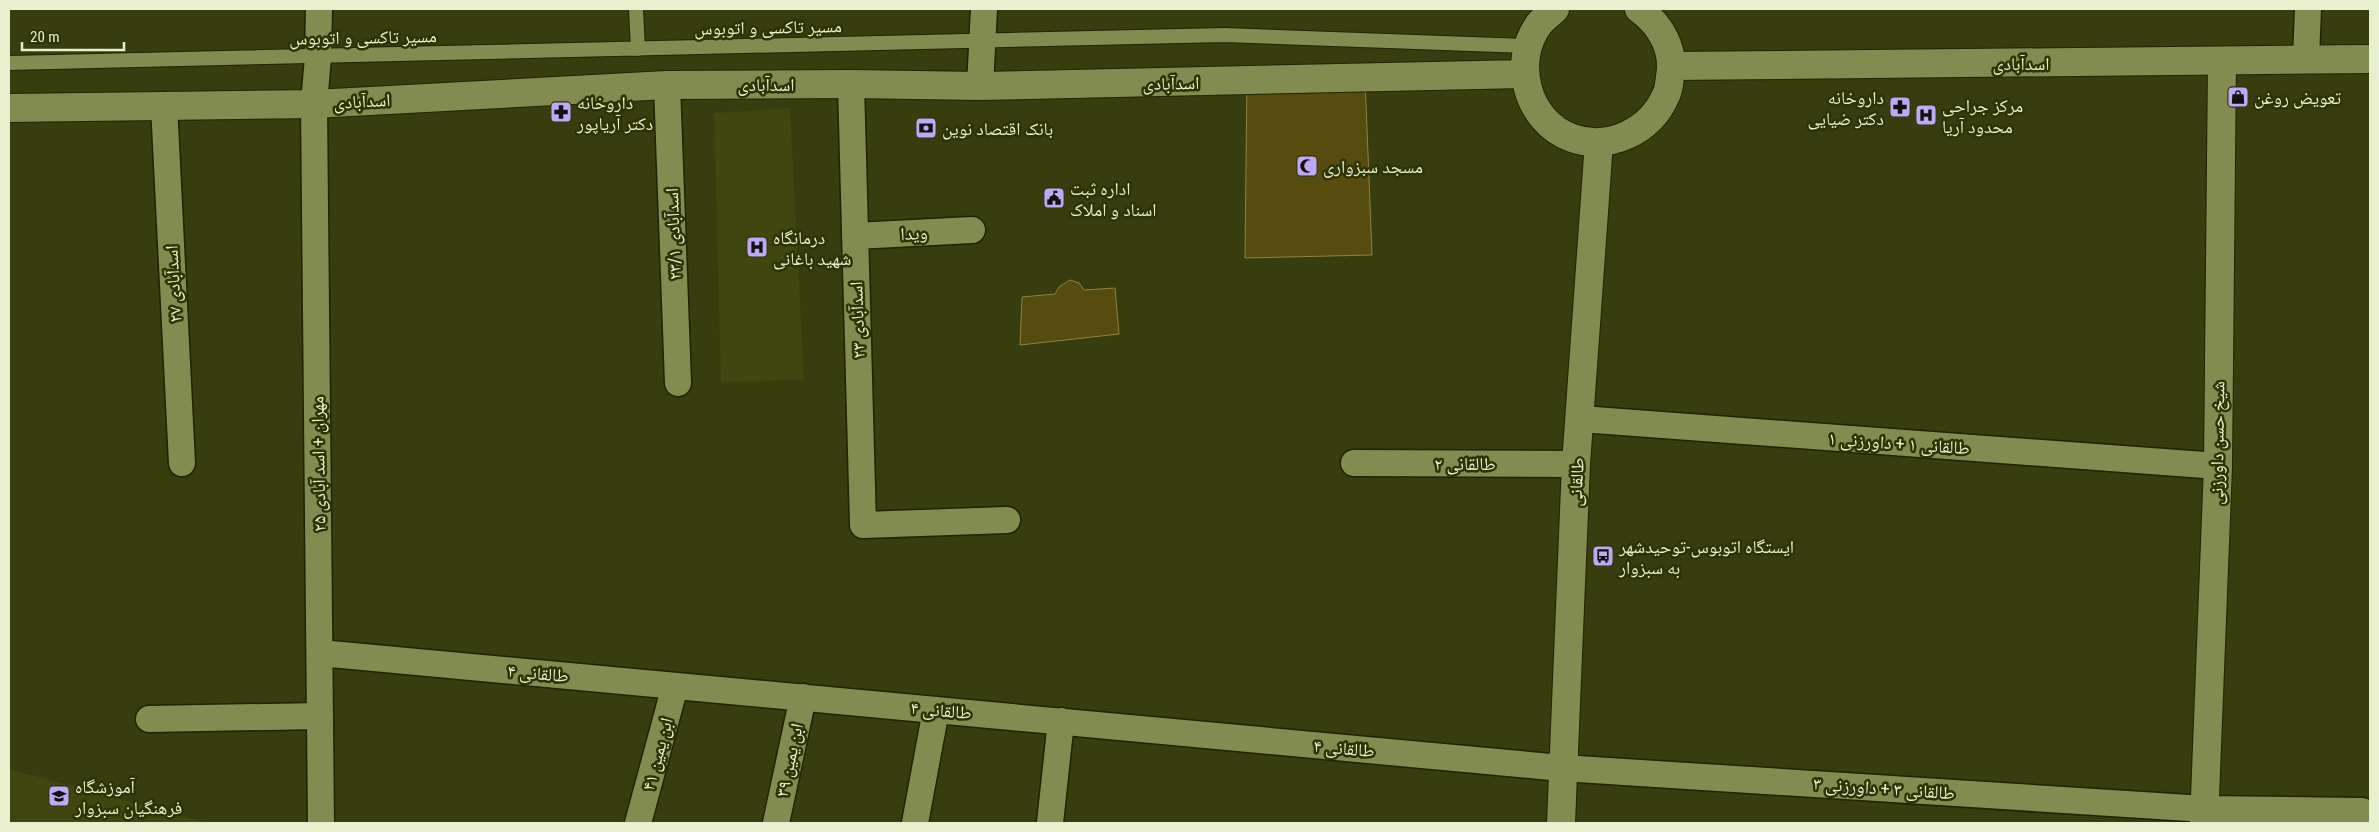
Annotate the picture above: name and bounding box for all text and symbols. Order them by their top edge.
street label: مسیر تاکسی و اتوبوس [694,15,842,40]
scale bar [22,20,125,52]
street label: مسیر تاکسی و اتوبوس [289,25,437,50]
text: 20 m [30,28,60,46]
street label: اسدآبادی [1992,53,2050,75]
street label: اسدآبادی [1142,72,1200,95]
street label: اسدآبادی [737,74,795,96]
shop icon: تعویض روغن [2226,85,2250,109]
place label: داروخانه دکتر ضیایی [1807,87,1884,130]
place label: تعویض روغن [2254,87,2341,109]
street label: اسدآبادی [333,89,391,114]
place label: داروخانه دکتر آریاپور [576,92,653,135]
pharmacy icon: داروخانه دکتر ضیایی [1888,95,1912,119]
place label: مرکز جراحی محدود آریا [1942,95,2023,137]
pharmacy icon: داروخانه دکتر آریاپور [549,100,573,124]
hospital icon: مرکز جراحی محدود آریا [1914,103,1938,127]
bank icon: بانک اقتصاد نوین [914,116,938,140]
place label: بانک اقتصاد نوین [942,118,1053,140]
mosque icon: مسجد سبزواری [1295,154,1319,178]
place label: مسجد سبزواری [1323,156,1423,178]
place label: اداره ثبت اسناد و املاک [1070,178,1157,220]
public building icon: اداره ثبت اسناد و املاک [1042,186,1066,210]
street label: اسدآبادی ۲۳/۱ [661,188,686,280]
street label: ویدا [900,222,928,245]
place label: درمانگاه شهید باغانی [773,227,851,270]
hospital icon: درمانگاه شهید باغانی [745,235,769,259]
street label: اسدآبادی ۲۷ [160,245,187,323]
street label: اسدآبادی ۲۳ [845,281,870,359]
street label: شیخ حسن داورزنی [2205,381,2231,505]
street label: مهران + اسد آبادی ۲۵ [306,396,331,532]
street label: طالقانی ۱ + داورزنی ۱ [1827,428,1971,459]
street label: طالقانی ۲ [1434,453,1496,475]
street label: طالقانی [1564,457,1589,507]
place label: ایستگاه اتوبوس-توحیدشهر به سبزوار [1618,536,1794,578]
bus stop icon: ایستگاه اتوبوس-توحیدشهر به سبزوار [1591,544,1615,568]
street label: طالقانی ۴ [506,660,569,687]
street label: طالقانی ۴ [909,697,972,724]
street label: ابن یمین ۴۱ [637,715,678,793]
street label: ابن یمین ۳۹ [771,721,808,799]
street label: طالقانی ۴ [1312,735,1375,762]
street label: طالقانی ۳ + داورزنی ۳ [1812,773,1956,804]
place label: آموزشگاه فرهنگیان سبزوار [74,776,182,819]
school or university icon: آموزشگاه فرهنگیان سبزوار [47,784,71,808]

